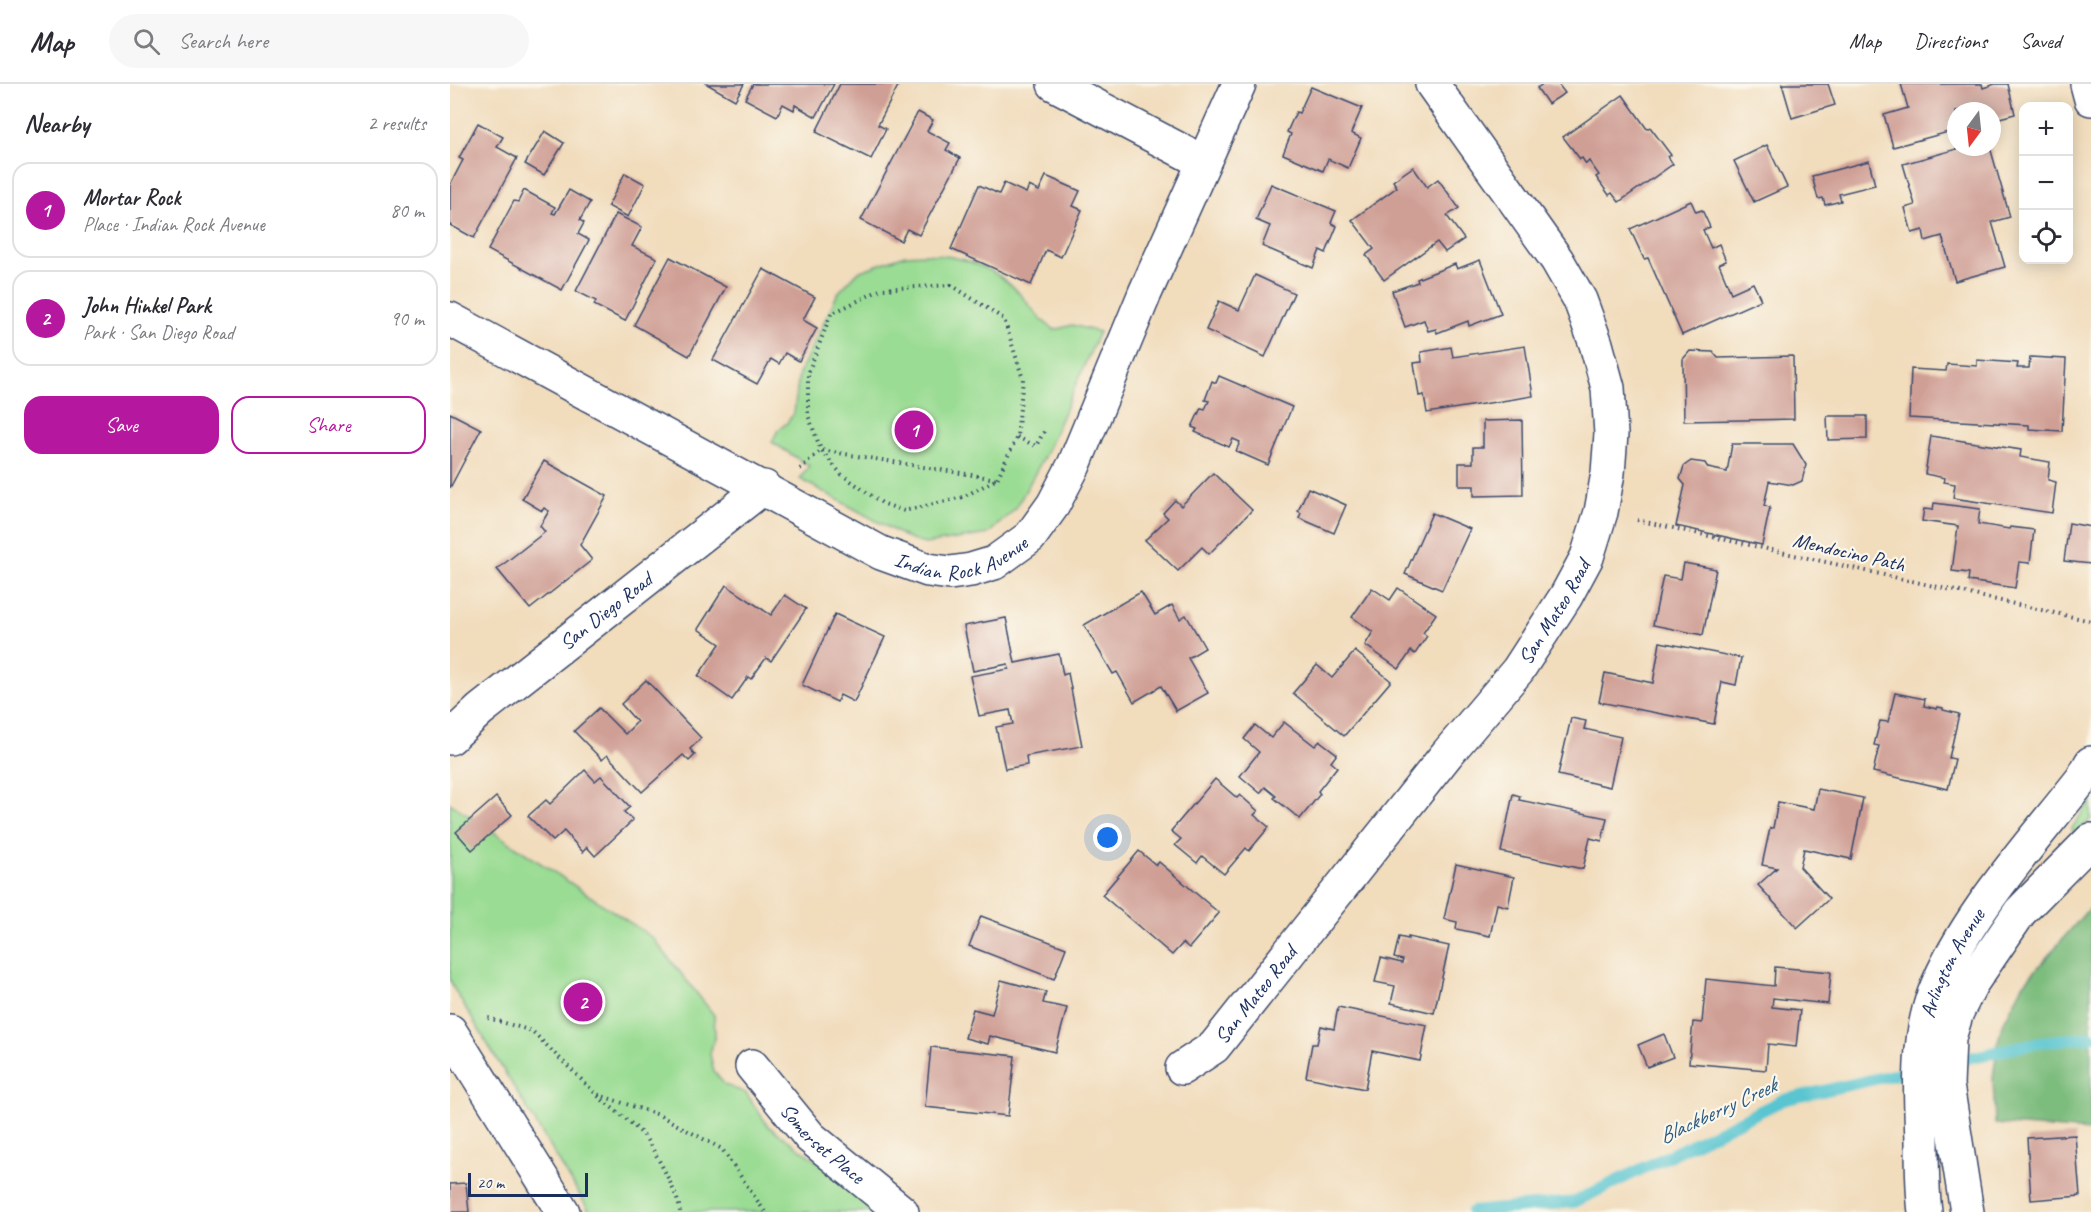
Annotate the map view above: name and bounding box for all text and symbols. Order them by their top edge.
search box [109,14,529,68]
text: Map [30,24,73,59]
icon: search [130,25,163,58]
text: Search here [178,27,268,55]
text: Map [1849,28,1881,54]
text: Directions [1914,28,1987,54]
text: Saved [2020,28,2061,54]
north arrow [1947,102,2001,156]
map controls [2019,102,2073,264]
button: + [2019,102,2073,156]
text: Nearby [24,107,89,140]
text: 2 results [367,111,426,136]
button: − [2019,156,2073,210]
text: Mortar Rock [83,184,180,212]
text: 1 [41,198,50,223]
text: 80 m [390,198,424,223]
button: locate [2019,210,2073,264]
text: Place · Indian Rock Avenue [83,212,265,237]
text: John Hinkel Park [83,292,211,320]
text: 2 [41,306,50,331]
text: 90 m [390,306,424,331]
text: Park · San Diego Road [83,320,234,345]
button: Save [24,396,219,454]
button: Share [231,396,426,454]
pin: 1 [894,408,934,452]
street label: Mendocino Path [1790,526,1908,578]
street label: Indian Rock Avenue [891,529,1033,586]
street label: San Mateo Road [1512,552,1598,669]
street label: San Diego Road [554,565,660,656]
your location [1093,823,1122,852]
street label: Arlington Avenue [1914,902,1991,1021]
street label: San Mateo Road [1209,938,1305,1049]
pin: 2 [564,980,602,1024]
water label: Blackberry Creek [1654,1070,1784,1150]
street label: Somerset Place [775,1098,871,1190]
scale bar [468,1170,588,1198]
text: 20 m [477,1173,504,1193]

